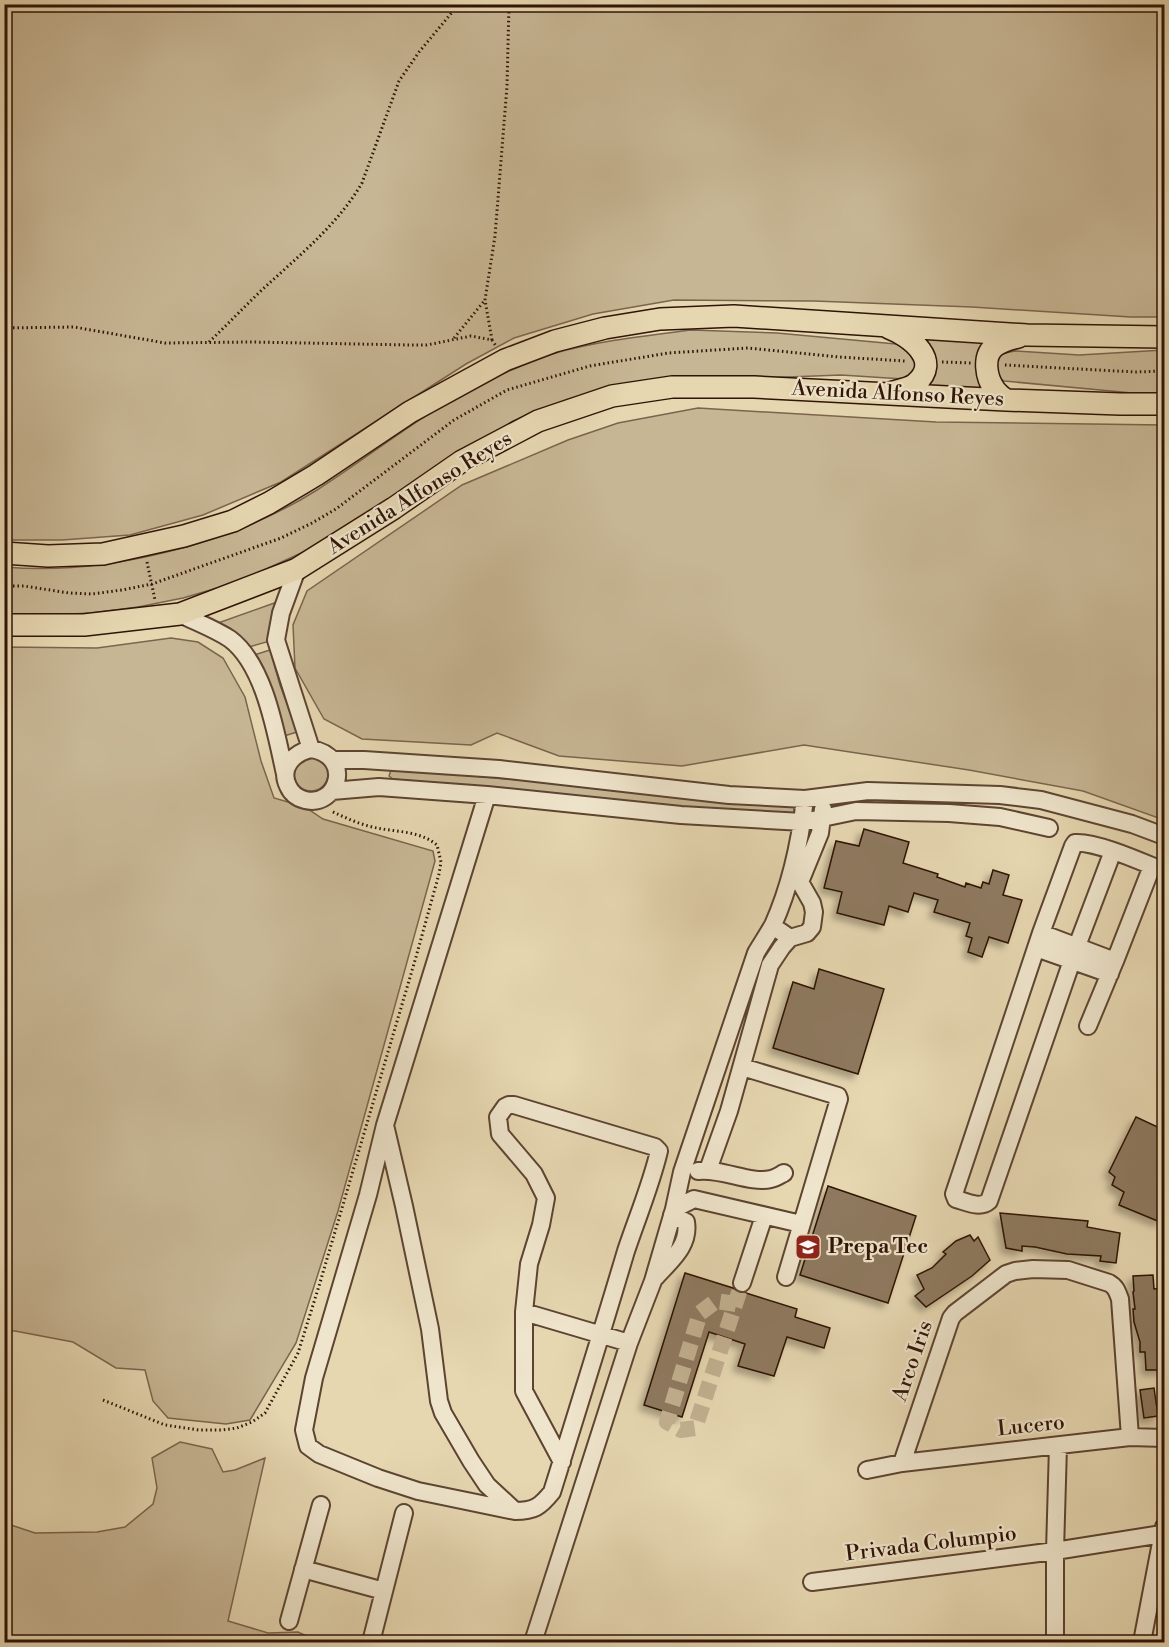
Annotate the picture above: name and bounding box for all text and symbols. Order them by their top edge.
street label: Avenida Alfonso Reyes [790,375,1005,413]
street label: Avenida Alfonso Reyes [322,426,517,561]
school or university icon: Prepa Tec [793,1232,823,1262]
place label: Prepa Tec [828,1234,928,1260]
street label: Arco Iris [887,1317,939,1406]
street label: Lucero [996,1410,1066,1442]
street label: Privada Columpio [844,1521,1018,1567]

